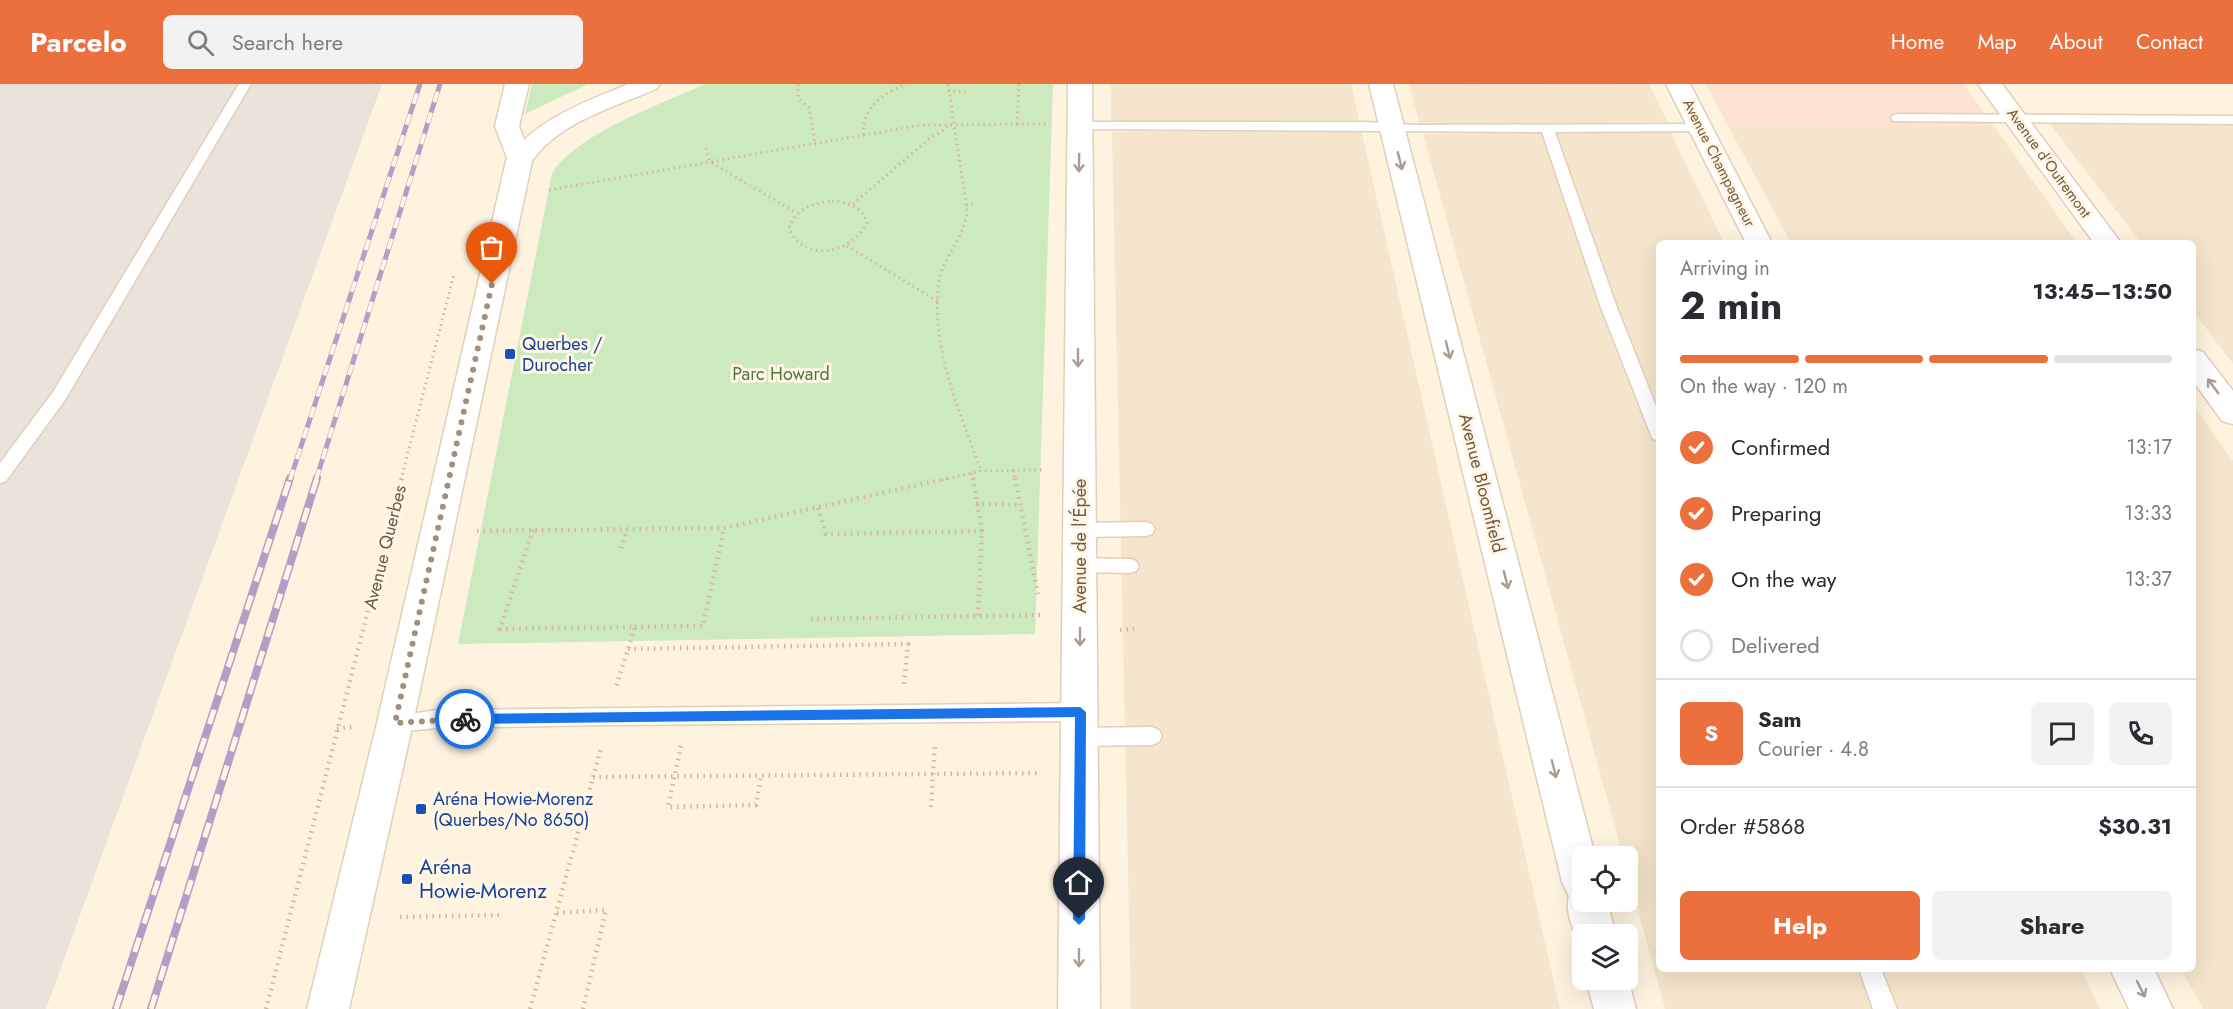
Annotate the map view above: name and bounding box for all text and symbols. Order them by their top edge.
search box [163,15,583,69]
text: Parcelo [30,22,127,63]
icon: search [184,26,217,59]
text: Search here [232,26,343,58]
text: Home [1891,27,1944,57]
text: Map [1977,27,2017,57]
text: About [2050,27,2103,57]
text: Contact [2136,27,2203,57]
street label: Avenue Champagneur [1677,95,1761,232]
street label: Avenue d'Outremont [2002,104,2097,223]
one-way arrow [1395,151,1407,170]
one-way arrow [1073,153,1085,173]
pin [466,222,517,284]
icon: bag [475,231,508,264]
text: Arriving in [1680,254,1770,283]
text: 13:45–13:50 [2033,275,2172,307]
text: 2 min [1680,277,1782,334]
place label: Querbes / Durocher [522,331,603,378]
one-way arrow [1442,340,1454,359]
marker: Querbes / Durocher [503,347,517,361]
one-way arrow [1072,348,1084,368]
park label: Parc Howard [732,361,830,387]
text: On the way · 120 m [1680,372,1848,401]
one-way arrow [2207,378,2219,394]
street label: Avenue Bloomfield [1452,411,1512,555]
icon: check [1680,431,1713,464]
text: Confirmed [1731,431,1830,463]
text: 13:17 [2127,433,2172,462]
street label: Avenue de l'Épée [1067,479,1093,613]
street label: Avenue Querbes [357,482,413,612]
icon: check [1680,497,1713,530]
text: Preparing [1731,497,1822,529]
text: 13:33 [2124,499,2172,528]
icon: check [1680,563,1713,596]
text: On the way [1731,563,1836,595]
text: 13:37 [2125,565,2172,594]
one-way arrow [1501,570,1512,589]
one-way arrow [1074,627,1086,647]
text: Delivered [1731,629,1820,661]
courier [435,689,495,749]
button: chat [2031,702,2094,765]
button: phone [2109,702,2172,765]
icon: bike [449,703,482,736]
text: Sam [1758,703,1802,735]
text: S [1705,717,1718,749]
text: Courier · 4.8 [1758,735,1869,764]
one-way arrow [1548,759,1560,778]
place label: Aréna Howie-Morenz (Querbes/No 8650) [433,786,594,833]
marker: Aréna Howie-Morenz (Querbes/No 8650) [414,802,428,816]
text: Order #5868 [1680,810,1805,842]
text: $30.31 [2098,810,2172,842]
map controls [1572,846,1638,990]
button: locate [1572,846,1638,912]
place label: Aréna Howie-Morenz [419,852,547,906]
pin [1053,857,1104,919]
icon: home [1062,866,1095,899]
marker: Aréna Howie-Morenz [400,872,414,886]
button: Help [1680,891,1920,960]
button: Share [1932,891,2172,960]
button: layers [1572,924,1638,990]
one-way arrow [1073,948,1085,968]
one-way arrow [2136,980,2148,998]

